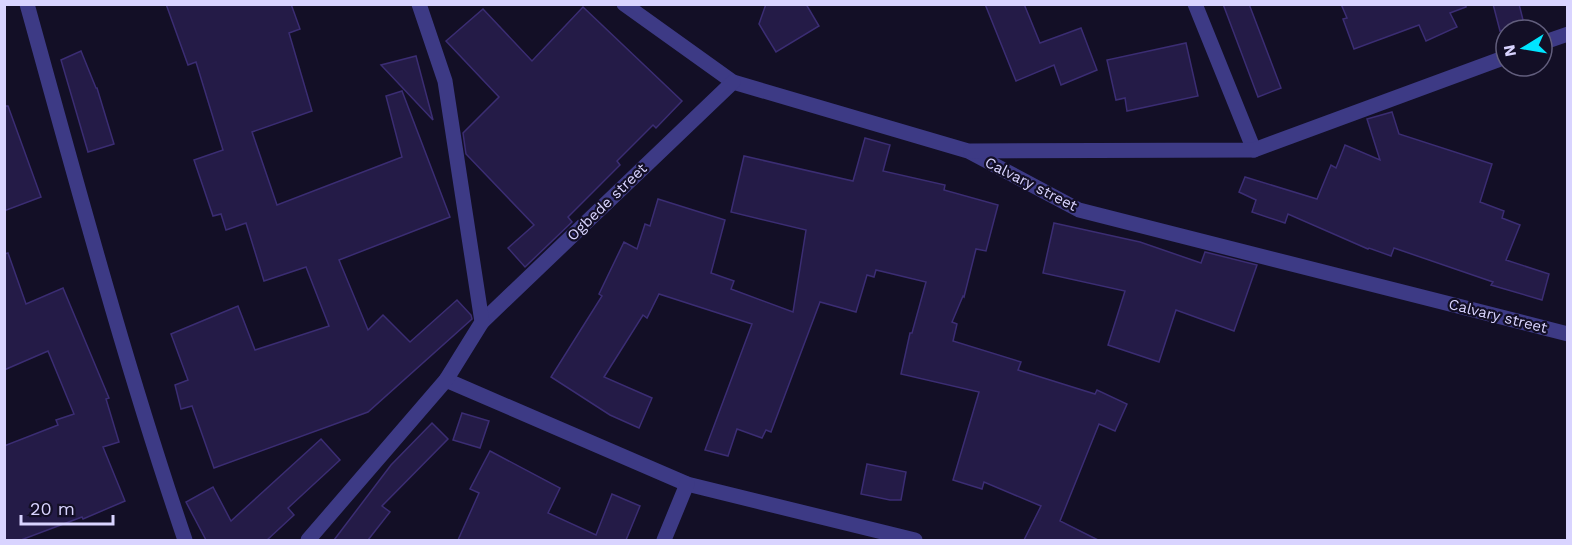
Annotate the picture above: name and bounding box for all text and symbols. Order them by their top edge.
north arrow [1494,18,1554,78]
text: N [1499,43,1520,58]
street label: Calvary street [982,153,1081,215]
street label: Ogbede street [563,159,651,245]
street label: Calvary street [1447,295,1550,337]
scale bar [21,488,112,526]
text: 20 m [30,498,75,519]

